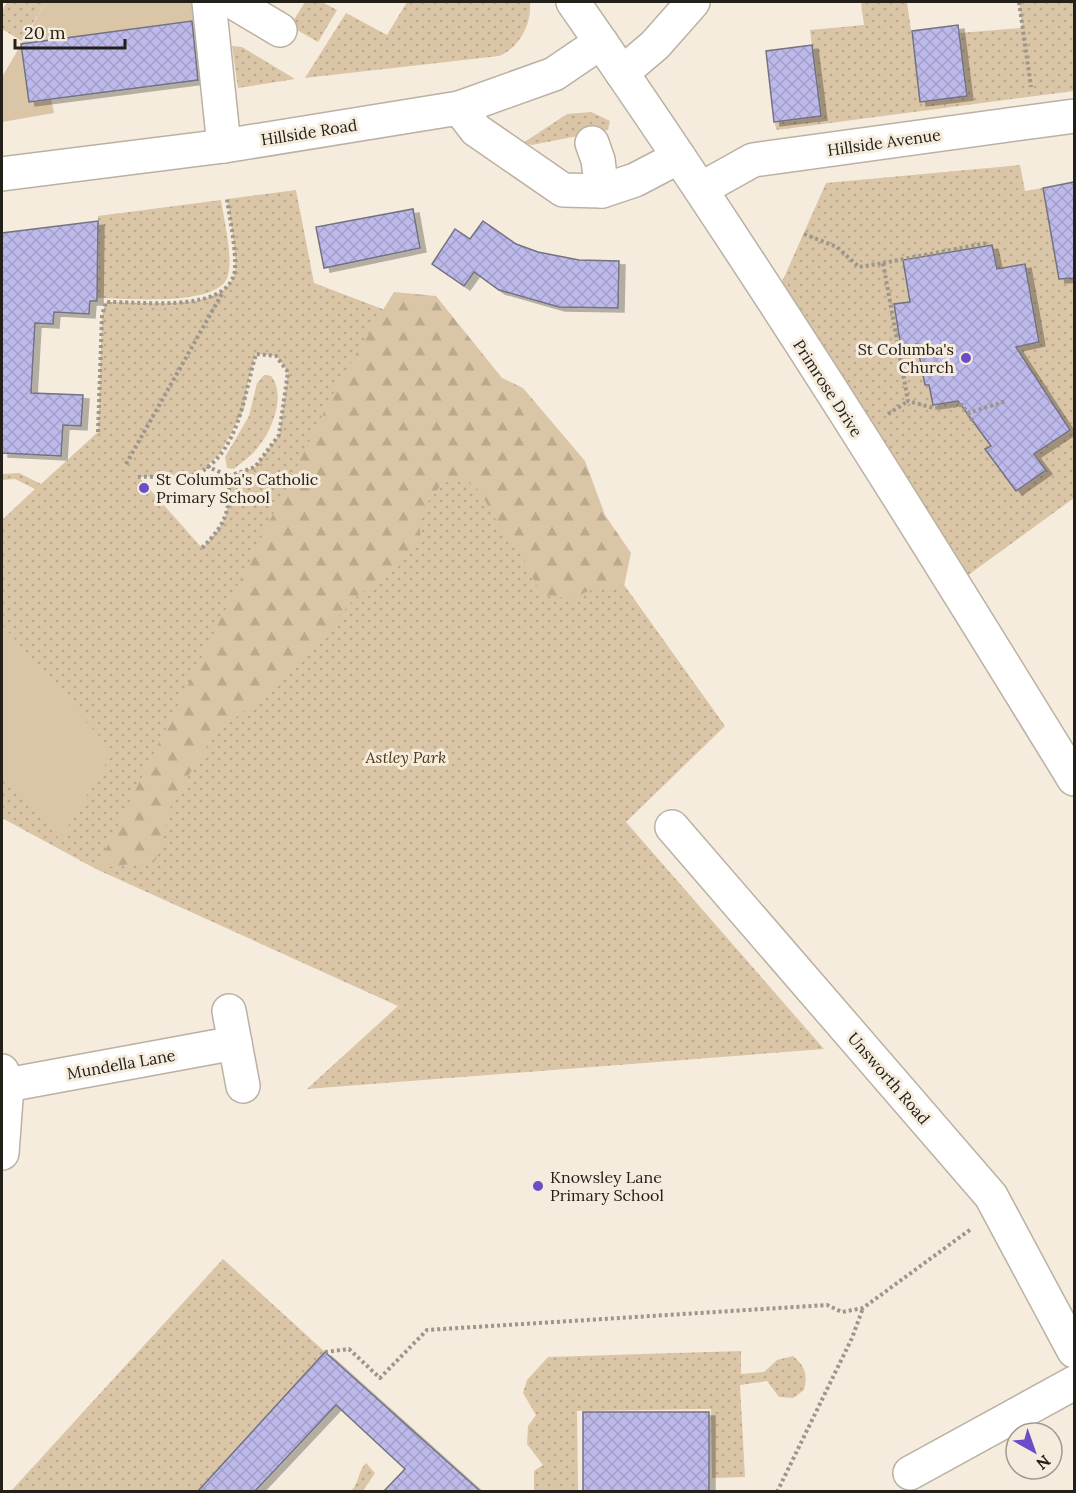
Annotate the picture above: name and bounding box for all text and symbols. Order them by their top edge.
scale bar [15,12,124,50]
text: 20 m [24,21,66,44]
street label: Hillside Road [260,114,359,149]
street label: Hillside Avenue [826,124,942,160]
street label: Primrose Drive [789,336,867,441]
place label: St Columba's Church [858,339,954,377]
marker: St Columba's Church [959,351,973,365]
place label: St Columba's Catholic Primary School [156,469,318,507]
marker: St Columba's Catholic Primary School [137,481,151,495]
park label: Astley Park [365,747,446,767]
street label: Unsworth Road [844,1028,935,1128]
street label: Mundella Lane [65,1045,177,1083]
place label: Knowsley Lane Primary School [550,1167,664,1205]
marker: Knowsley Lane Primary School [531,1179,545,1193]
north arrow [1004,1421,1064,1481]
text: N [1032,1451,1055,1474]

